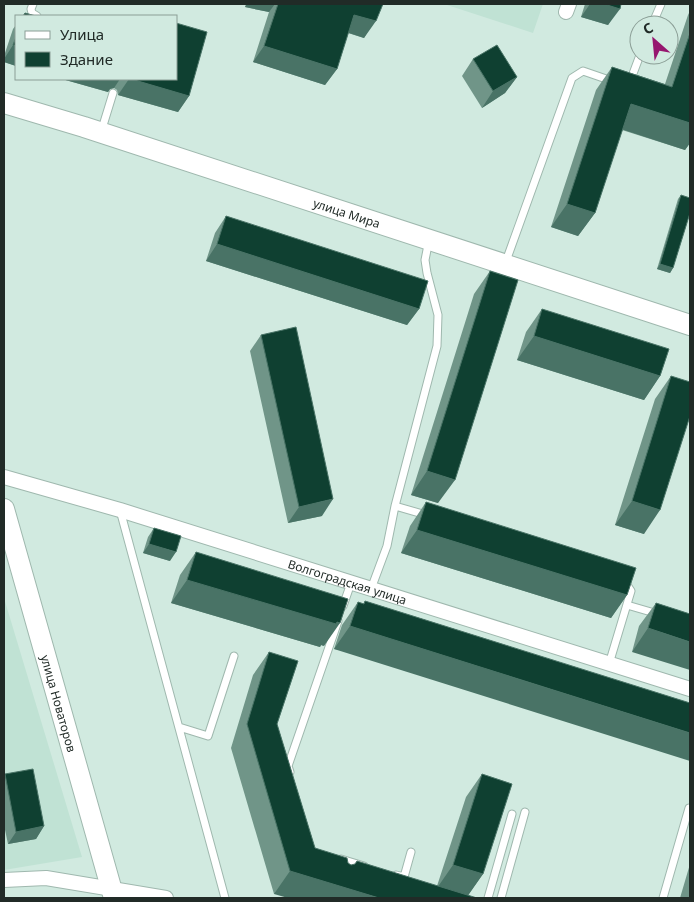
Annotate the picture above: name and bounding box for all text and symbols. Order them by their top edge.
legend [15,15,178,80]
north arrow [629,15,679,65]
text: С [640,17,656,38]
text: Улица [60,24,104,44]
text: Здание [60,49,113,69]
street label: улица Мира [311,194,382,232]
street label: Волгоградская улица [286,555,409,608]
street label: улица Новаторов [37,653,81,754]

